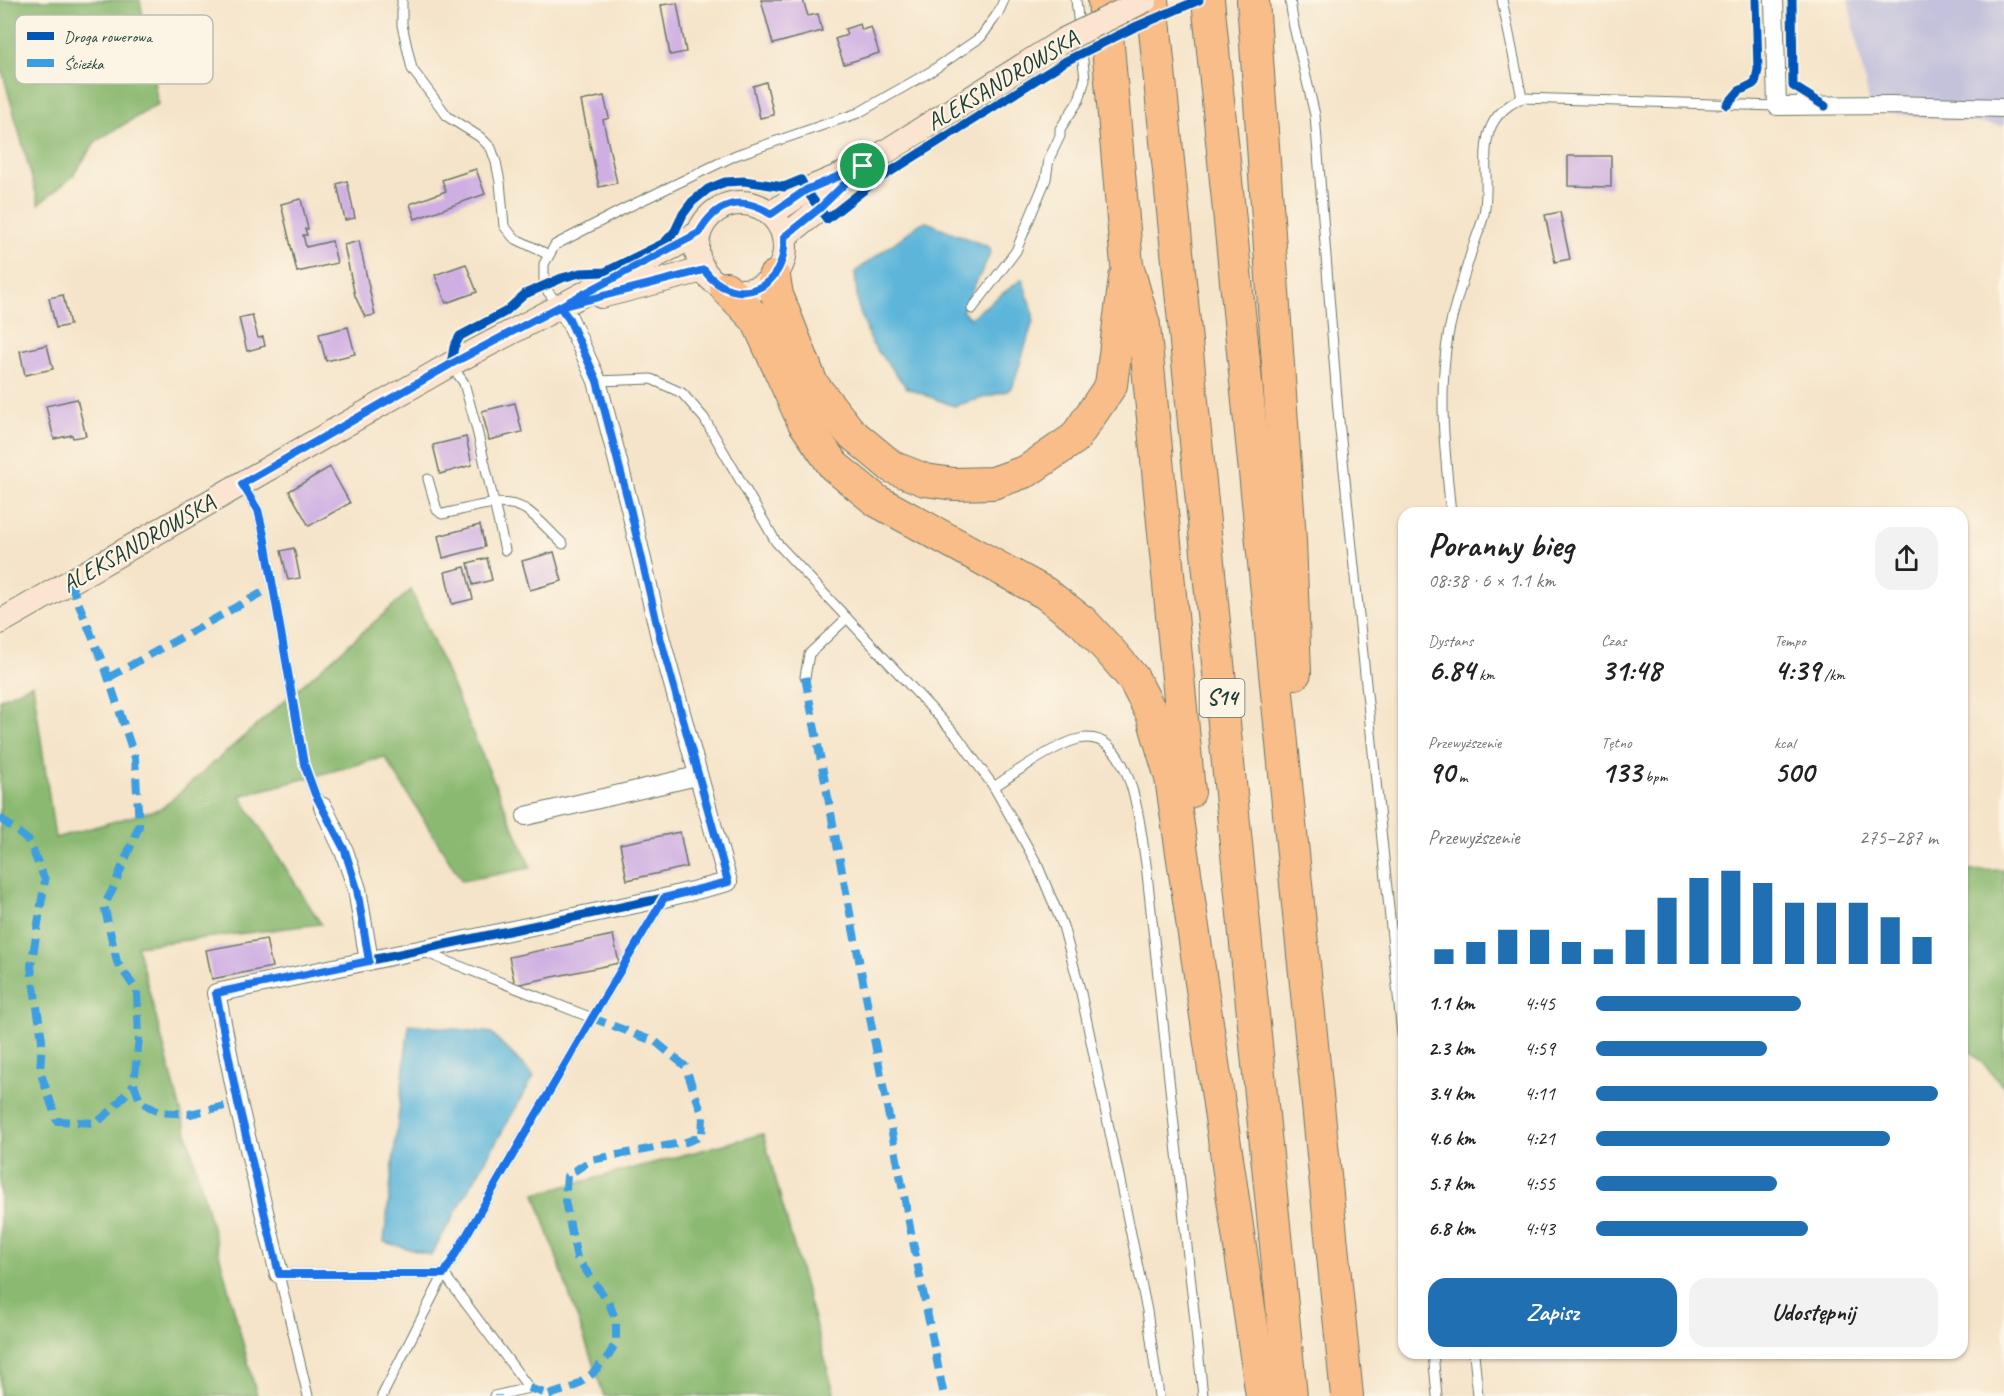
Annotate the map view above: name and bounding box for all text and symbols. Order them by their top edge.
legend [15,15,213,84]
street label: ALEKSANDROWSKA [921,22,1084,137]
text: Droga rowerowa [64,27,153,47]
text: Ścieżka [64,54,105,74]
pin [837,140,888,191]
icon: arrive [846,149,879,182]
street label: ALEKSANDROWSKA [56,487,221,599]
text: Poranny bieg [1428,524,1574,566]
button: share [1875,527,1938,590]
text: 08:38 · 6 × 1.1 km [1428,568,1555,593]
text: Dystans [1428,631,1473,651]
text: Czas [1601,631,1626,651]
text: Tempo [1774,631,1806,651]
text: 6.84 [1428,651,1475,689]
text: 31:48 [1601,651,1661,689]
text: 4:39 [1774,651,1820,689]
text: km [1475,665,1495,685]
text: /km [1820,665,1845,685]
road number: S14 [1200,679,1244,717]
text: Przewyższenie [1428,733,1501,753]
text: Tętno [1601,733,1632,753]
text: kcal [1774,733,1795,753]
text: 90 [1428,753,1455,791]
text: 133 [1601,753,1642,791]
text: 500 [1774,753,1814,791]
text: m [1455,767,1467,787]
text: bpm [1642,767,1667,787]
text: Przewyższenie [1428,825,1520,850]
text: 275–287 m [1859,825,1938,850]
text: 1.1 km [1428,991,1475,1016]
text: 4:45 [1524,991,1555,1016]
text: 2.3 km [1428,1036,1475,1061]
text: 4:59 [1524,1036,1555,1061]
text: 3.4 km [1428,1081,1475,1106]
text: 4:11 [1524,1081,1555,1106]
text: 4.6 km [1428,1126,1475,1151]
text: 4:21 [1524,1126,1555,1151]
text: 5.7 km [1428,1171,1474,1196]
text: 4:55 [1524,1171,1555,1196]
text: 6.8 km [1428,1216,1475,1241]
text: 4:43 [1524,1216,1555,1241]
button: Zapisz [1428,1278,1677,1347]
button: Udostępnij [1689,1278,1938,1347]

